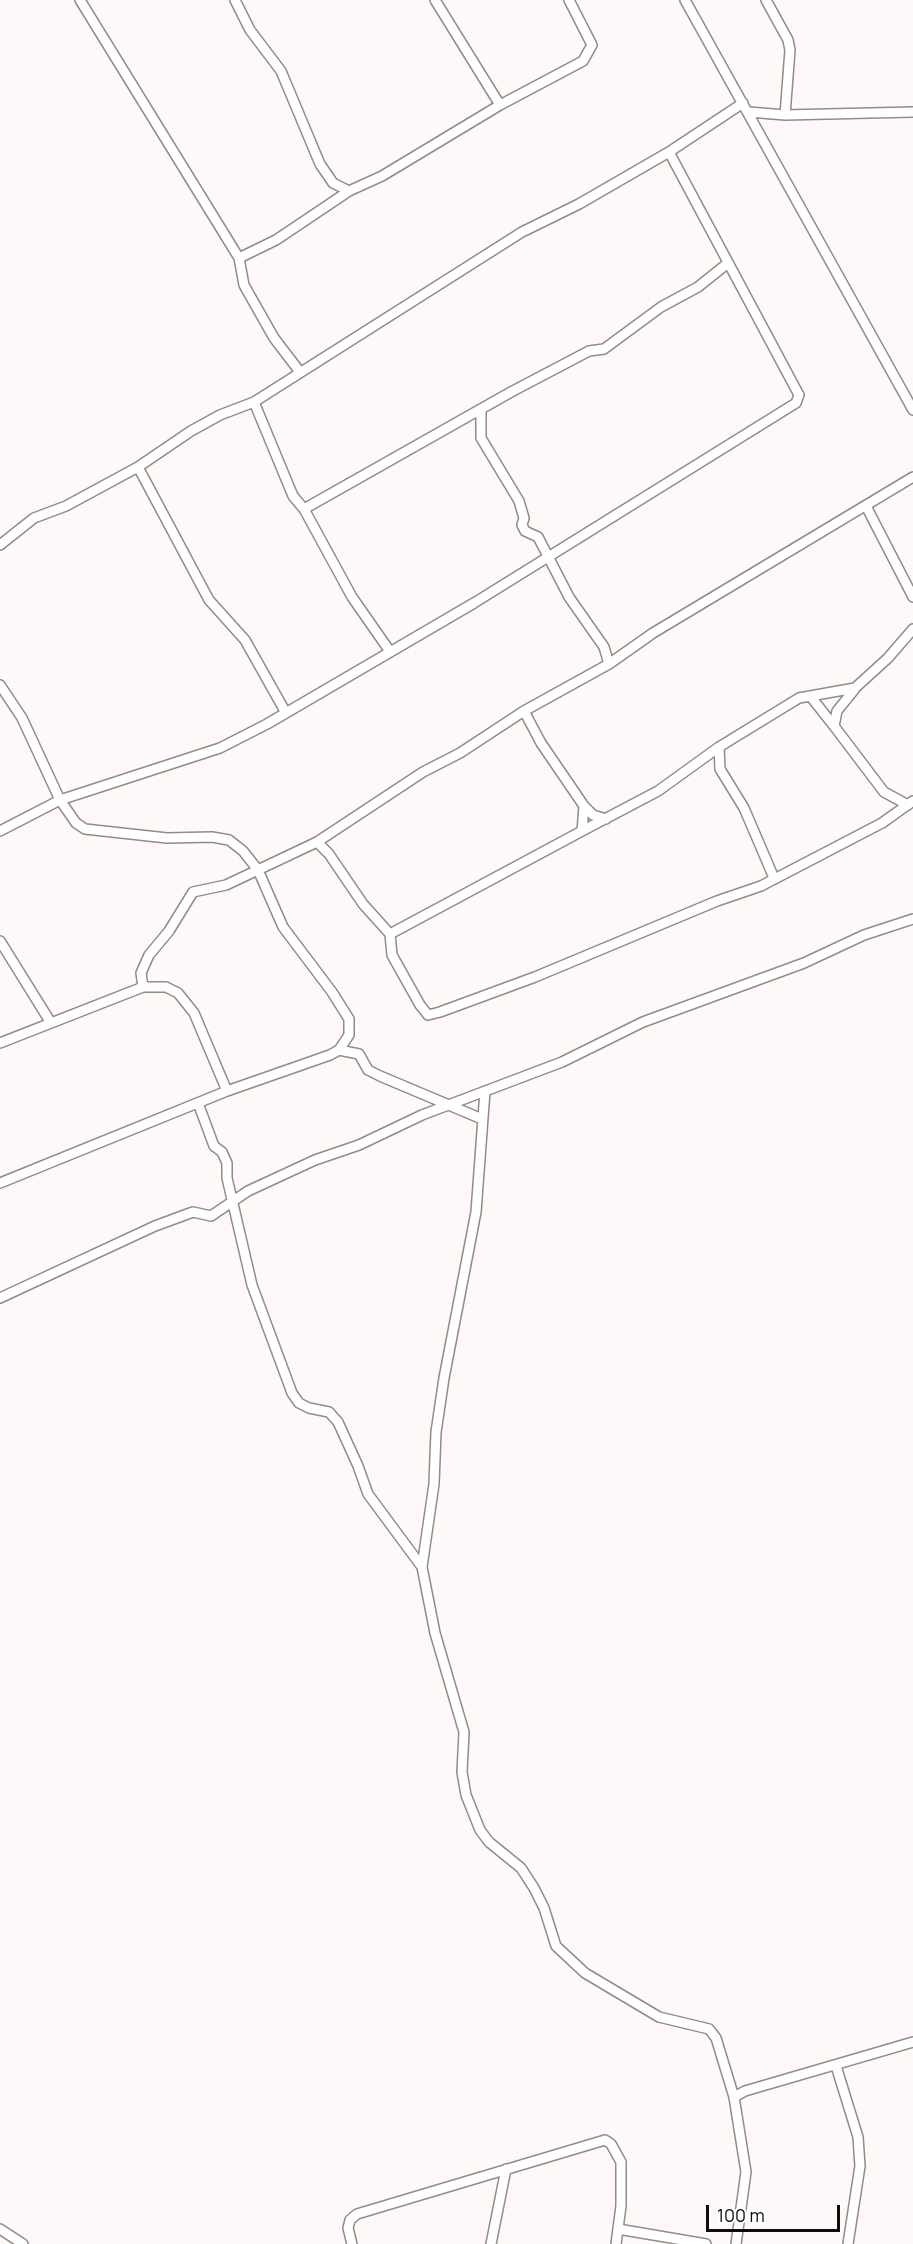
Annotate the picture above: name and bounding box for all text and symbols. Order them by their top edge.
scale bar [709,2193,842,2231]
text: 100 m [717,2203,765,2227]

